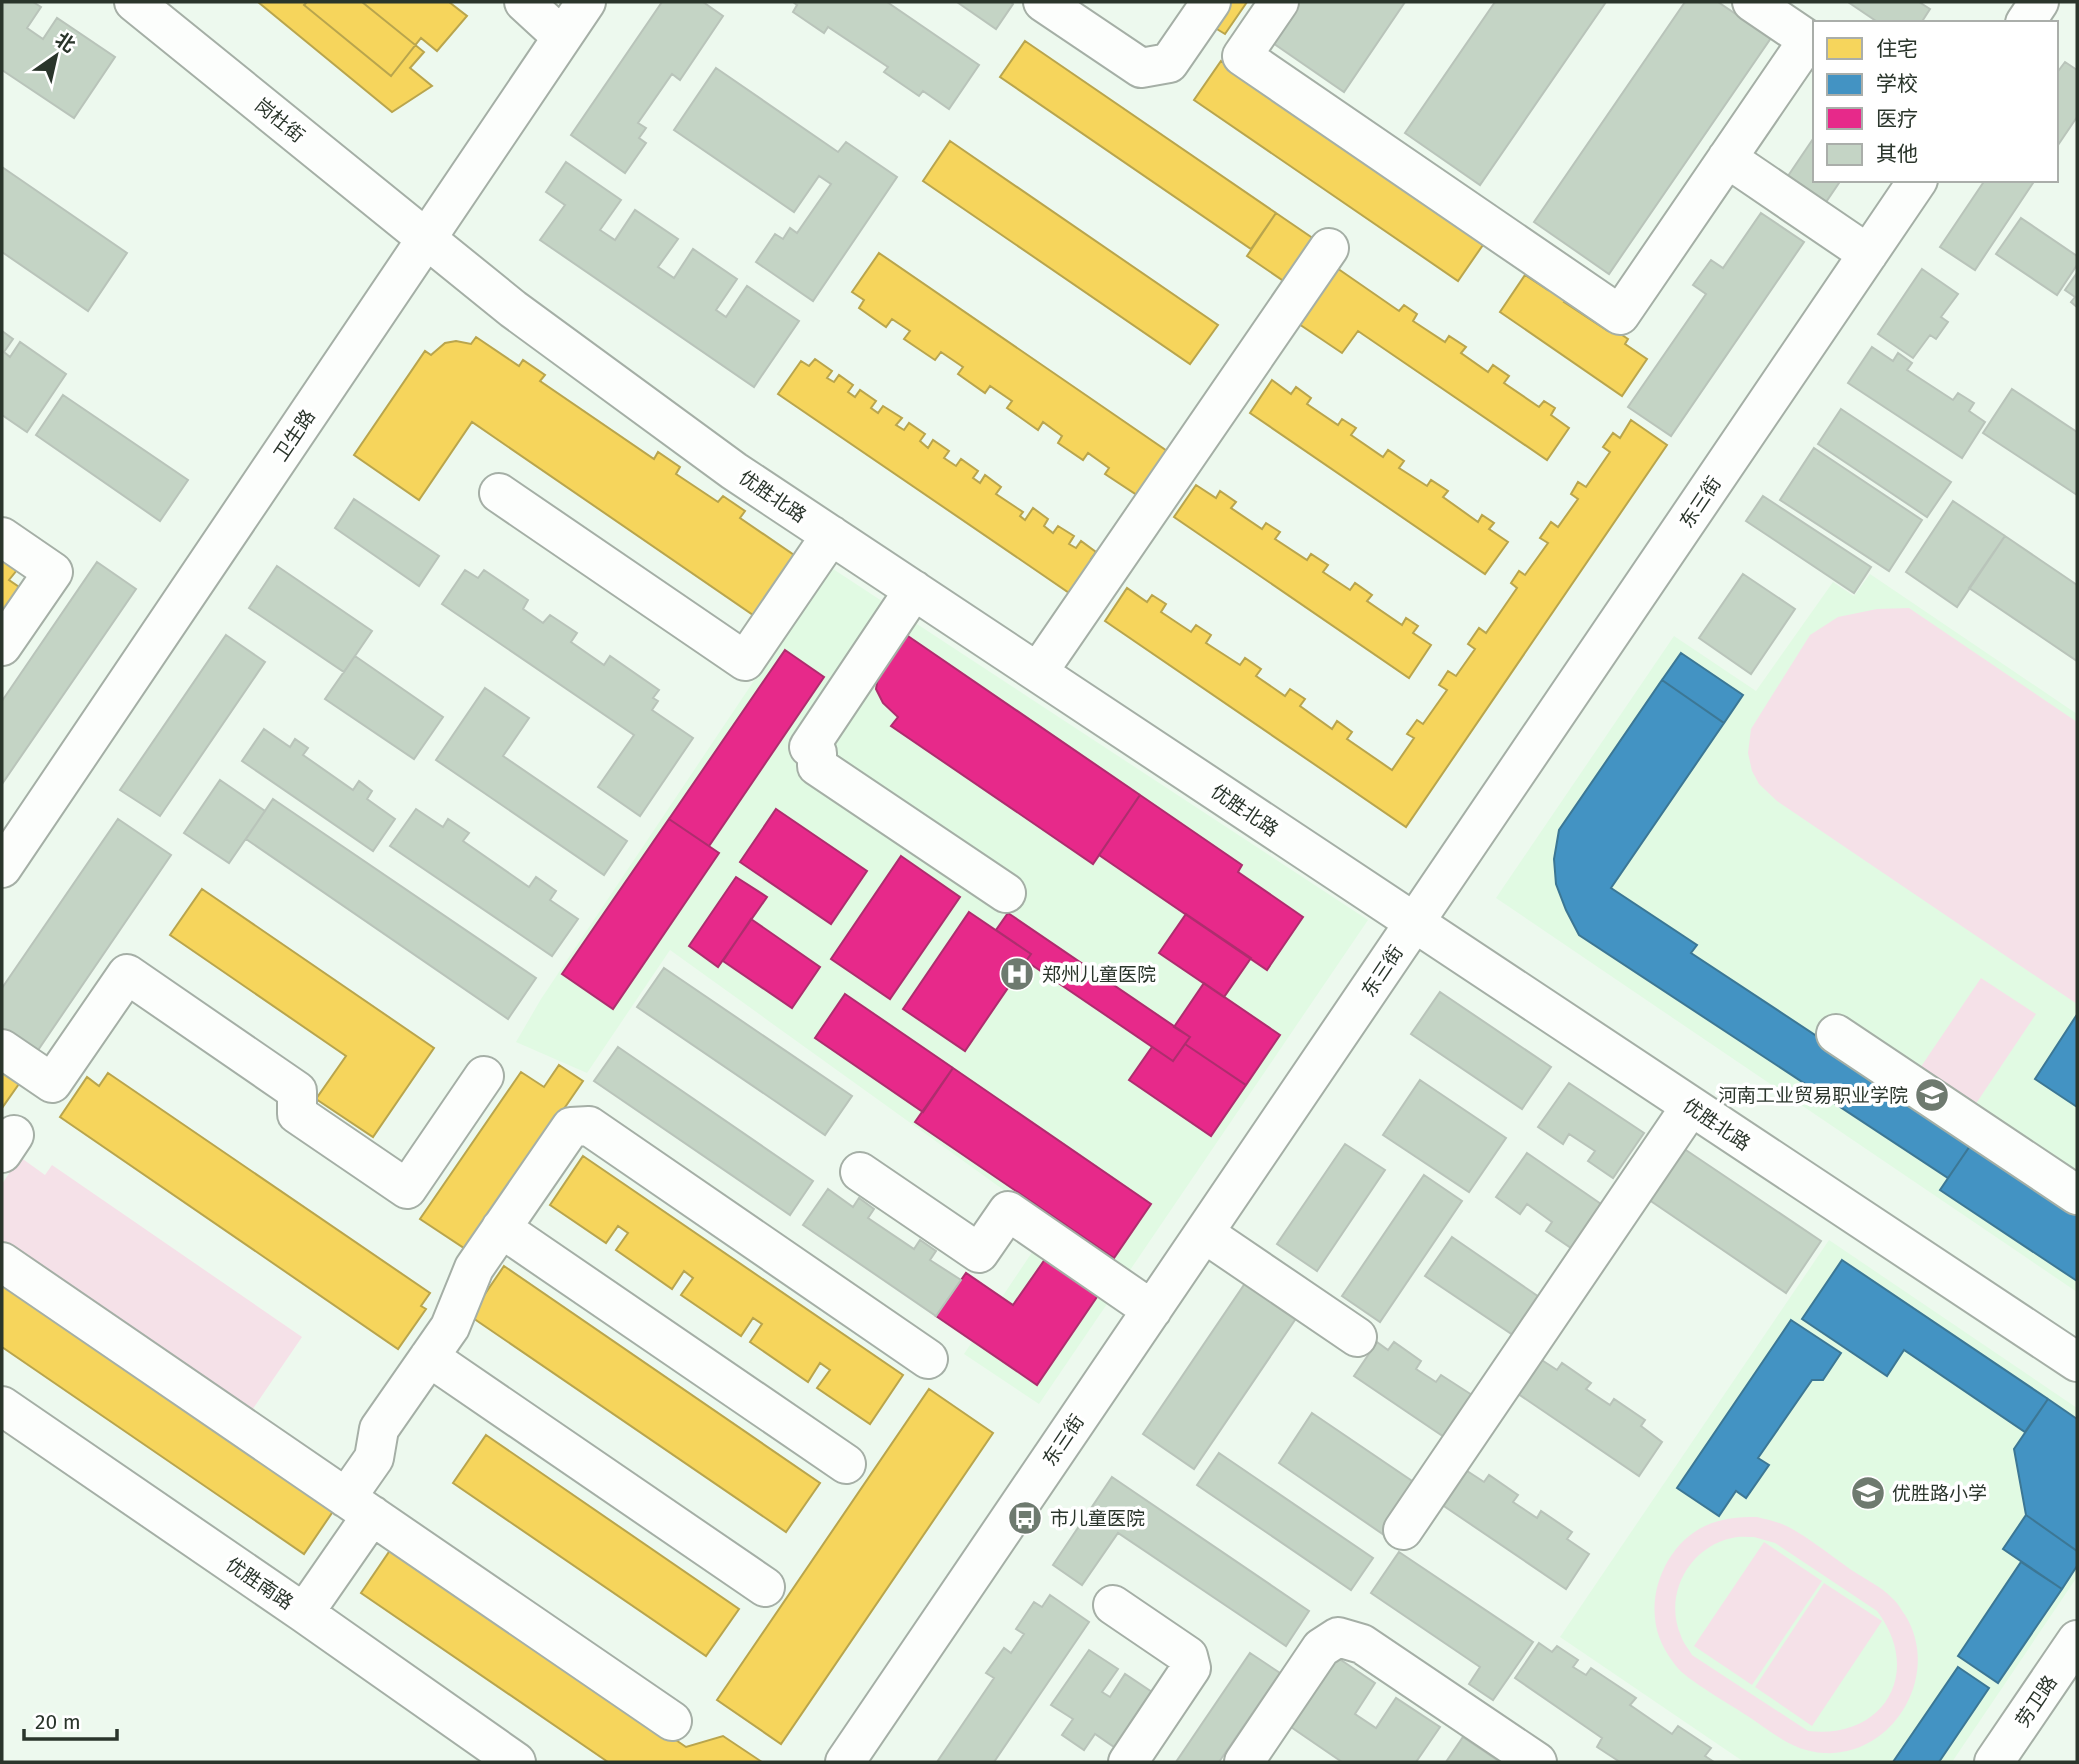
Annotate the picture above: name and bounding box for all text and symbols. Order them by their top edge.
north arrow [21,21,91,91]
legend [1813,21,2058,182]
text: 北 [51,27,80,57]
text: 住宅 [1876,36,1918,62]
text: 学校 [1876,71,1918,97]
street label: 岗杜街 [250,94,309,147]
text: 医疗 [1876,106,1918,132]
text: 其他 [1876,141,1918,167]
street label: 卫生路 [269,405,320,465]
street label: 优胜北路 [735,466,811,527]
street label: 东三街 [1675,472,1726,532]
street label: 优胜北路 [1207,780,1283,841]
street label: 东三街 [1357,941,1408,1001]
hospital icon: 郑州儿童医院 [998,955,1036,993]
place label: 郑州儿童医院 [1042,963,1156,986]
school or university icon: 河南工业贸易职业学院 [1913,1076,1951,1114]
place label: 河南工业贸易职业学院 [1718,1084,1908,1107]
street label: 优胜北路 [1679,1094,1755,1155]
street label: 东三街 [1038,1410,1089,1470]
school or university icon: 优胜路小学 [1849,1474,1887,1512]
place label: 优胜路小学 [1892,1482,1987,1505]
bus stop icon: 市儿童医院 [1006,1499,1044,1537]
place label: 市儿童医院 [1050,1507,1145,1530]
street label: 优胜南路 [222,1553,298,1614]
street label: 劳卫路 [2011,1671,2062,1731]
scale bar [24,1698,117,1742]
text: 20 m [35,1709,81,1735]

